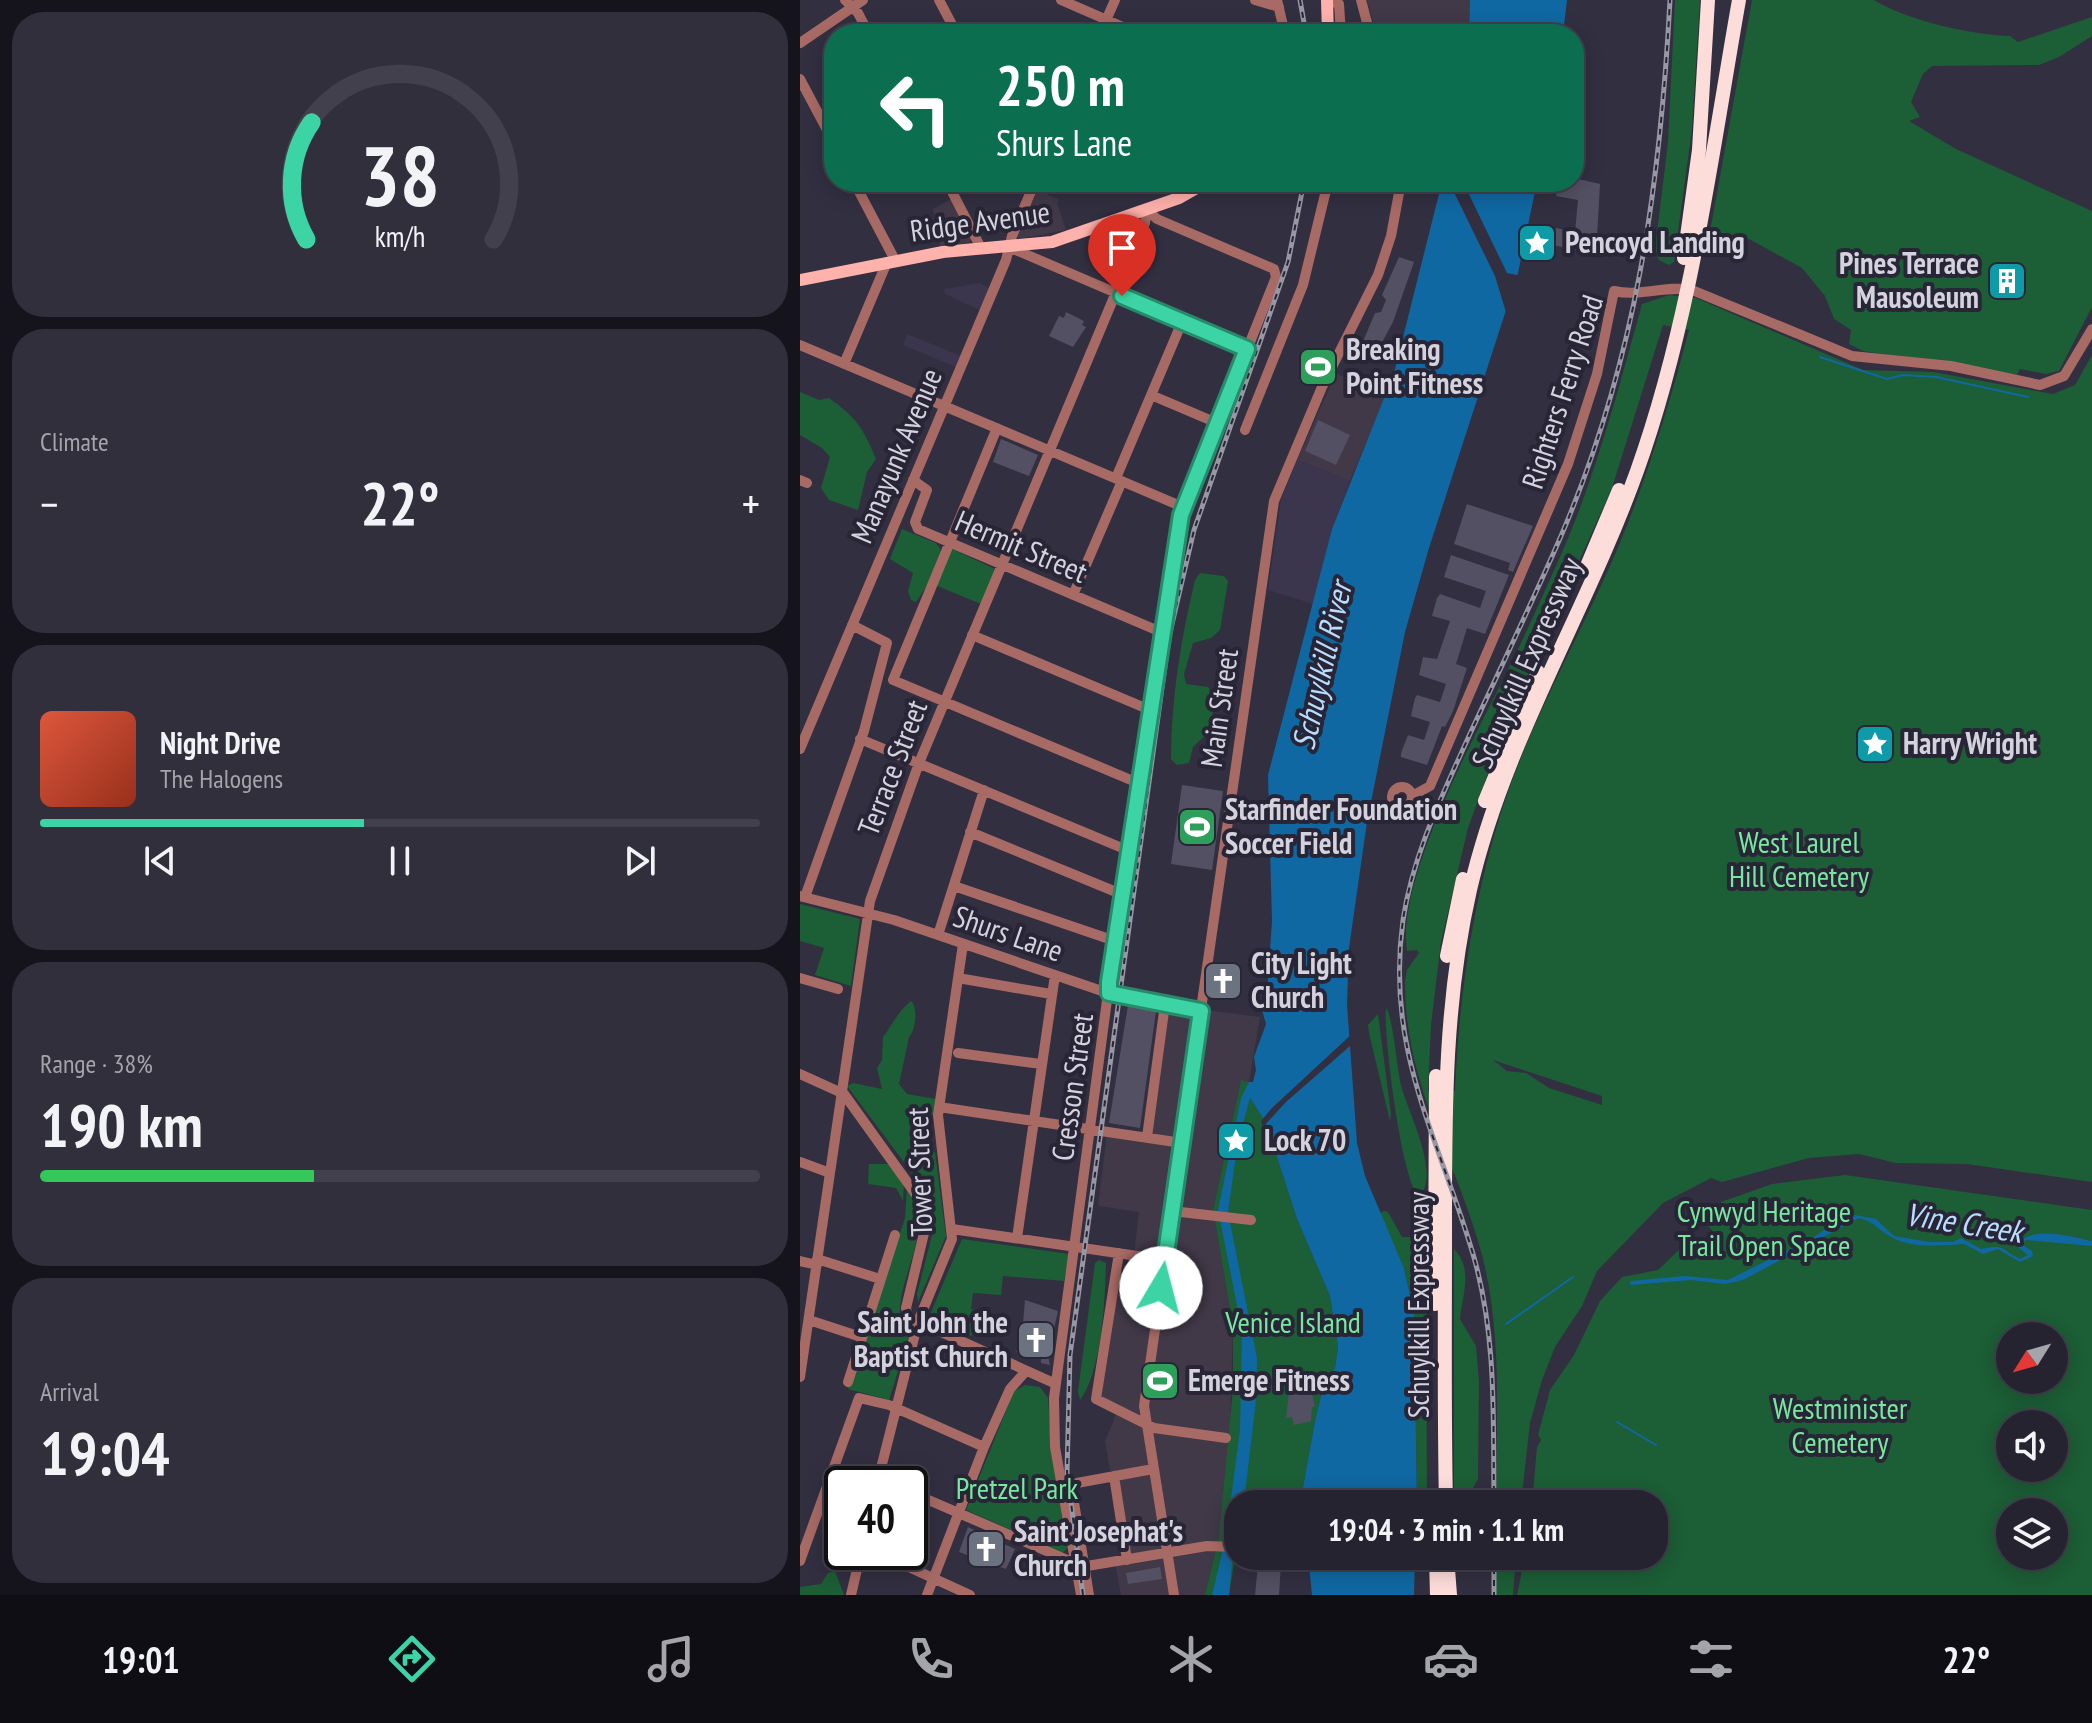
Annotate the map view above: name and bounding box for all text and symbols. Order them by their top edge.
text: 250 m [996,49,1125,121]
icon: left [864,56,968,160]
text: Shurs Lane [996,119,1132,166]
text: 38 [360,121,440,229]
street label: Ridge Avenue [907,191,1052,250]
pin [1088,214,1156,296]
text: km/h [375,218,425,255]
place icon: Pencoyd Landing [1516,222,1558,264]
place label: Pencoyd Landing [1565,222,1745,261]
icon: arrive [1100,226,1144,270]
place label: Pines Terrace Mausoleum [1839,243,1979,316]
building icon: Pines Terrace Mausoleum [1986,260,2028,302]
street label: Righters Ferry Road [1512,290,1611,493]
place label: Breaking Point Fitness [1346,329,1483,402]
sports icon: Breaking Point Fitness [1297,346,1339,388]
street label: Manayunk Avenue [841,362,950,549]
text: Climate [40,425,109,458]
text: 22° [360,464,440,542]
text: − [40,475,58,532]
text: + [742,475,760,532]
street label: Hermit Street [950,500,1094,591]
street label: Schuylkill Expressway [1462,550,1590,774]
water label: Schuylkill River [1281,574,1362,753]
street label: Main Street [1191,645,1246,770]
street label: Terrace Street [848,693,936,841]
text: Night Drive [160,723,281,762]
place icon: Harry Wright [1854,723,1896,765]
place label: Harry Wright [1903,723,2037,762]
text: The Halogens [160,762,283,795]
place label: Starfinder Foundation Soccer Field [1225,789,1457,862]
sports icon: Starfinder Foundation Soccer Field [1176,806,1218,848]
park label: West Laurel Hill Cemetery [1729,822,1870,895]
icon: previous [138,839,182,883]
icon: pause [378,839,422,883]
icon: next [618,839,662,883]
street label: Shurs Lane [949,896,1068,969]
place label: City Light Church [1251,943,1352,1016]
church icon: City Light Church [1202,960,1244,1002]
street label: Cresson Street [1042,1010,1101,1163]
text: Range · 38% [40,1047,153,1080]
text: 190 km [40,1086,203,1164]
street label: Tower Street [897,1106,940,1237]
place icon: Lock 70 [1215,1120,1257,1162]
place label: Lock 70 [1264,1120,1346,1159]
street label: Schuylkill Expressway [1398,1191,1437,1418]
park label: Cynwyd Heritage Trail Open Space [1677,1191,1851,1264]
water label: Vine Creek [1903,1192,2029,1252]
position arrow [1119,1246,1203,1330]
place label: Saint John the Baptist Church [854,1302,1008,1375]
park label: Venice Island [1224,1302,1361,1341]
church icon: Saint John the Baptist Church [1015,1319,1057,1361]
north arrow [1996,1322,2068,1394]
map controls [1996,1322,2068,1570]
sports icon: Emerge Fitness [1139,1360,1181,1402]
place label: Emerge Fitness [1188,1360,1350,1399]
text: Arrival [40,1375,99,1408]
park label: Westminister Cemetery [1773,1388,1908,1461]
button: sound [1996,1410,2068,1482]
text: 19:04 [40,1414,170,1492]
speed limit sign: 40 [824,1466,928,1570]
park label: Pretzel Park [956,1468,1079,1507]
button: layers [1996,1498,2068,1570]
text: 19:04 · 3 min · 1.1 km [1328,1510,1564,1549]
place label: Saint Josephat's Church [1014,1511,1183,1584]
church icon: Saint Josephat's Church [965,1528,1007,1570]
icon: directions [384,1631,440,1687]
icon: music [643,1631,699,1687]
icon: phone [903,1631,959,1687]
icon: climate [1163,1631,1219,1687]
icon: car [1423,1631,1479,1687]
icon: filters [1683,1631,1739,1687]
text: 19:01 [102,1636,180,1683]
text: 22° [1942,1636,1990,1683]

